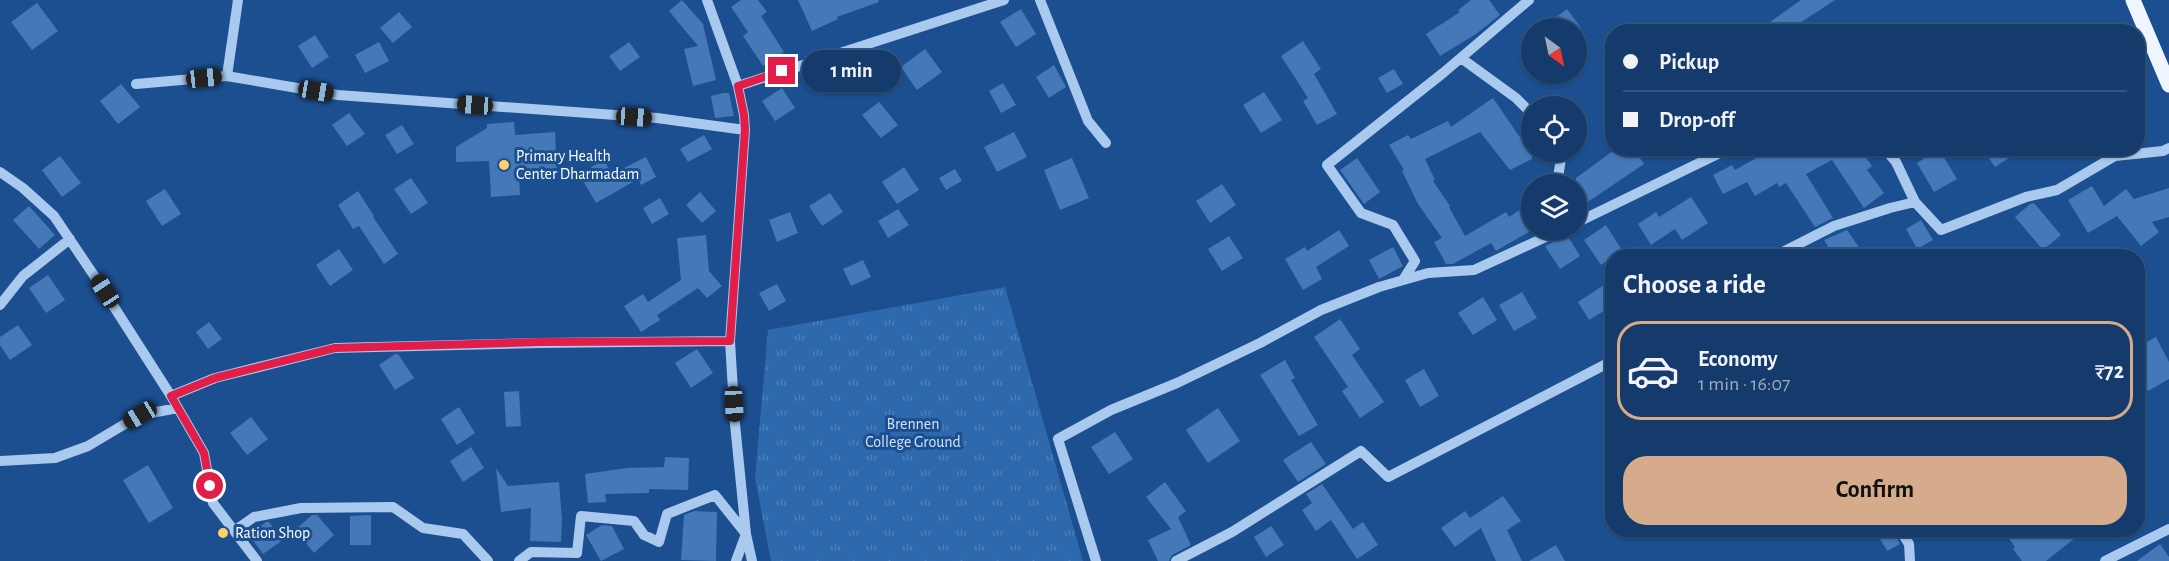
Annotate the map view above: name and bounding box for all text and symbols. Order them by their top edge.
north arrow [1521,18,1587,84]
map controls [1521,18,1587,240]
callout: 1 min [803,50,902,92]
text: Pickup [1659,51,1719,73]
route end [768,57,795,84]
text: 1 min [830,61,873,81]
car [185,67,223,89]
car [297,79,335,103]
car [456,95,494,115]
button: locate [1521,96,1587,162]
car [615,107,653,127]
text: Drop-off [1659,109,1735,131]
place label: Primary Health Center Dharmadam [516,148,639,182]
marker: Primary Health Center Dharmadam [497,158,511,172]
button: layers [1521,174,1587,240]
car [88,271,122,311]
text: Choose a ride [1623,271,1766,298]
icon: car [1626,344,1680,398]
text: Economy [1698,348,1778,370]
text: ₹72 [2095,360,2124,382]
text: 1 min · 16:07 [1698,374,1790,394]
car [724,386,744,422]
car [120,398,160,432]
park label: Brennen College Ground [865,416,961,450]
button: Confirm [1623,456,2127,525]
route start [196,472,223,499]
place label: Ration Shop [235,525,310,541]
marker: Ration Shop [216,526,230,540]

